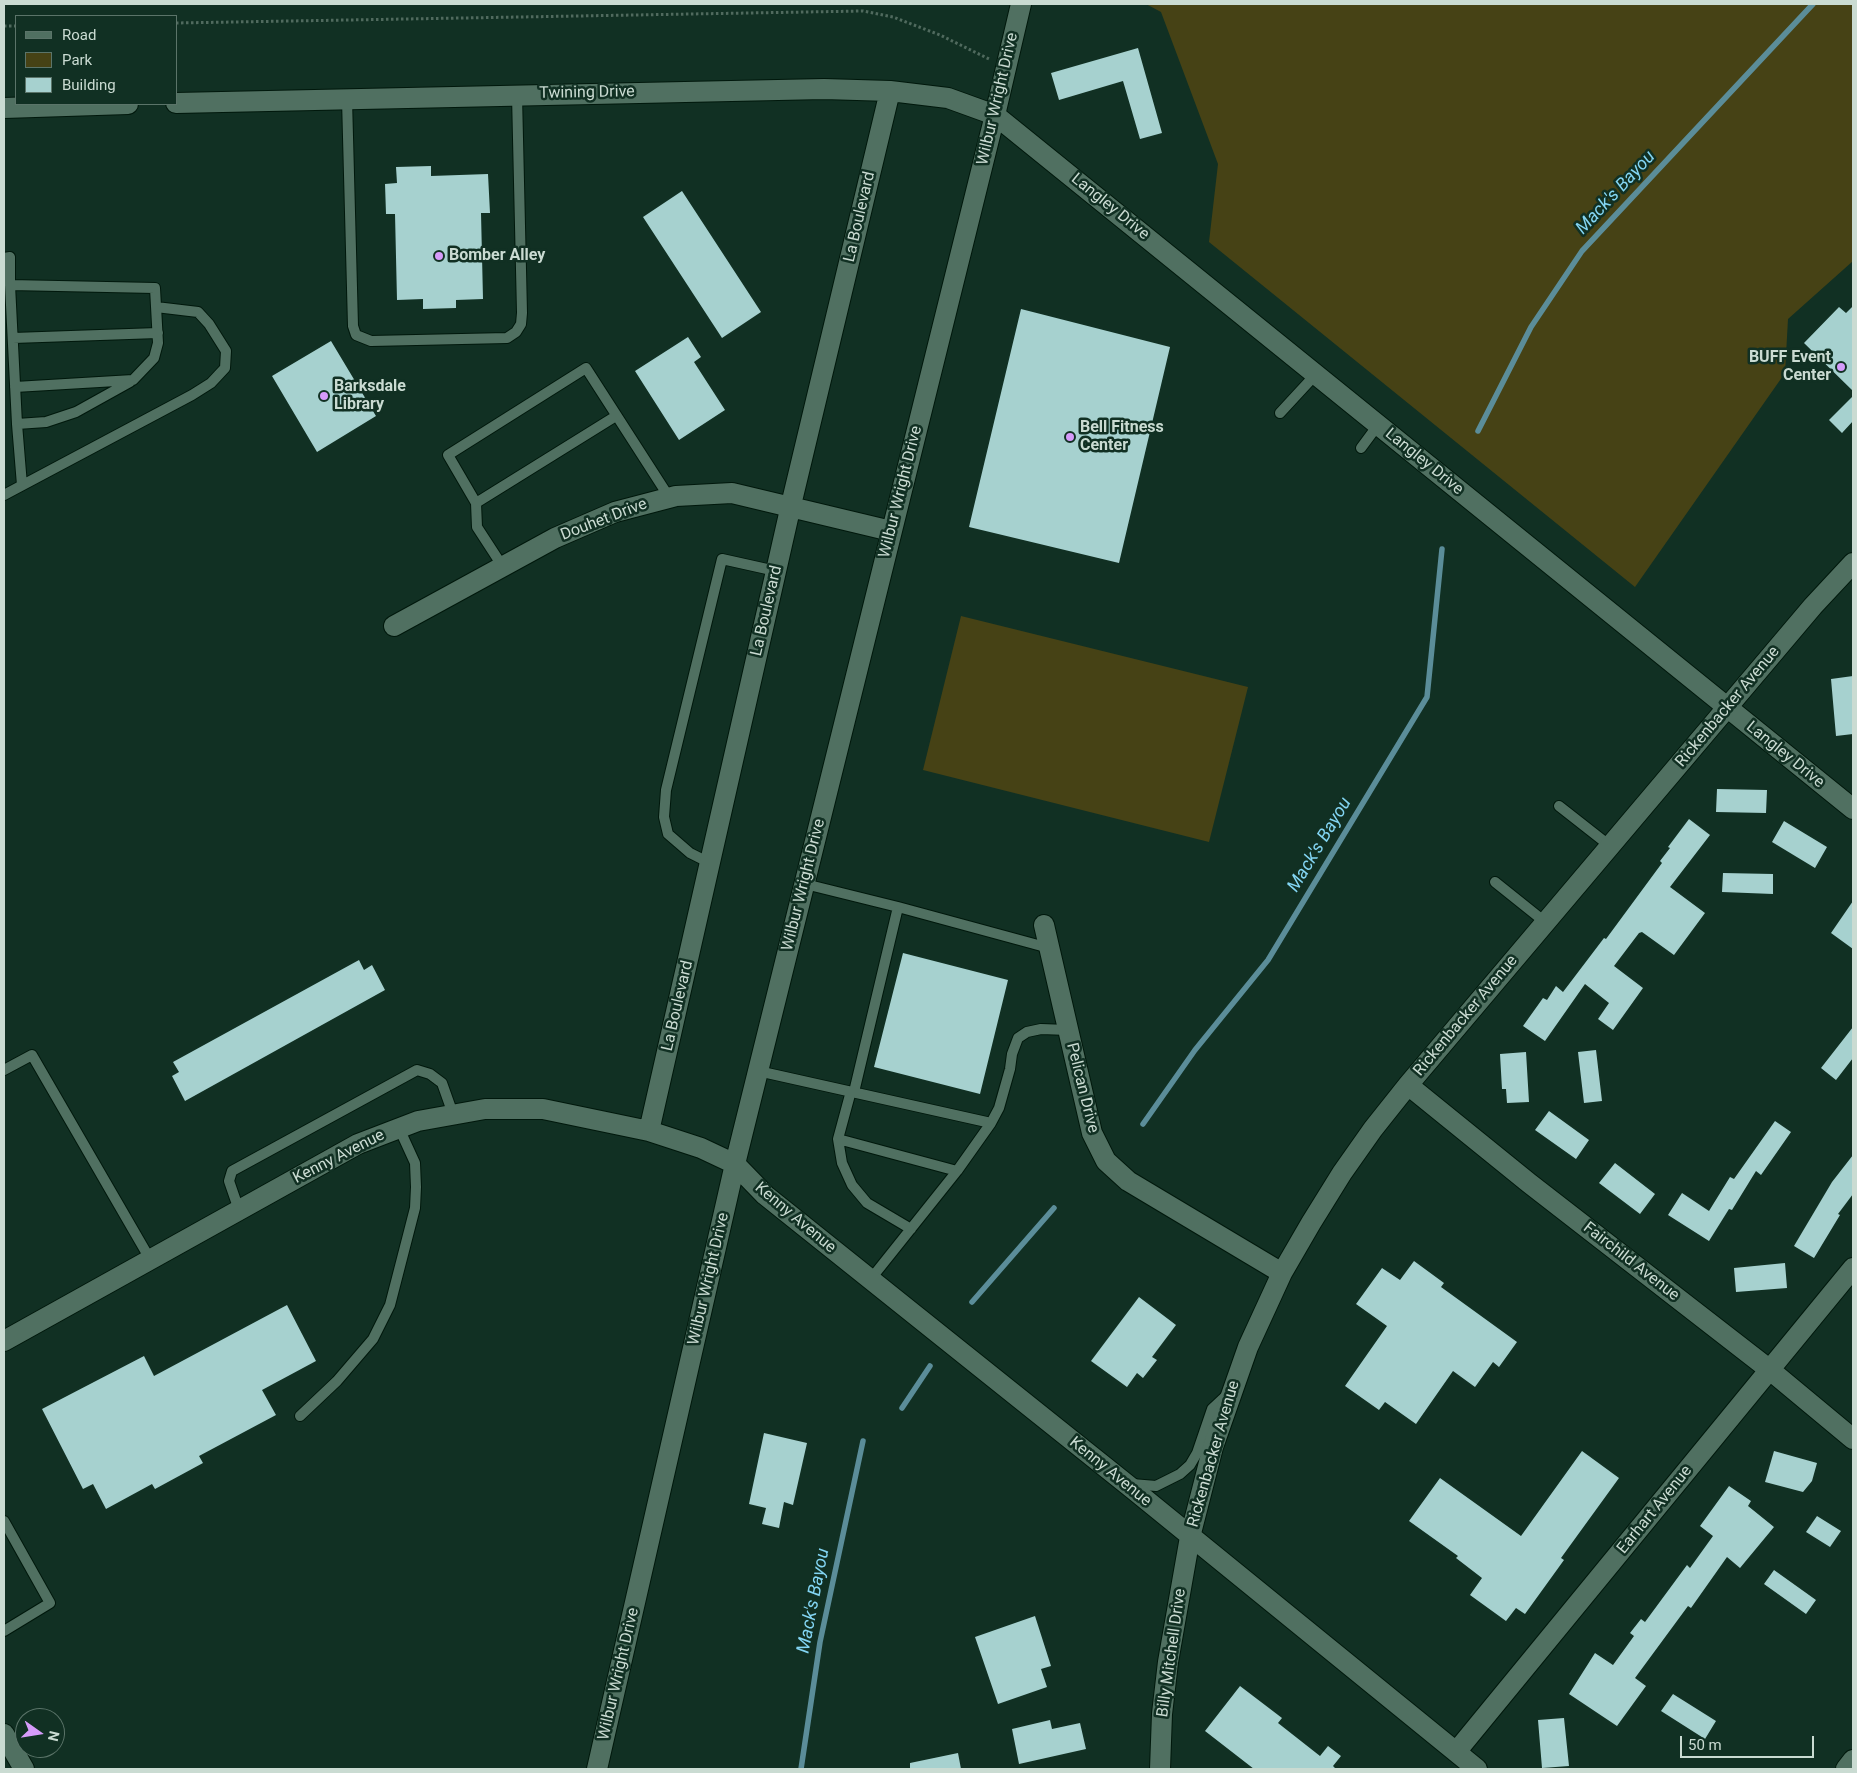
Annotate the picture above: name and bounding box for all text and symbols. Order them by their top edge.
legend [15,15,178,105]
text: Road [62,26,96,44]
street label: Wilbur Wright Drive [973,31,1023,167]
text: Park [62,51,92,69]
text: Building [62,76,116,94]
street label: Twining Drive [539,83,635,103]
water label: Mack's Bayou [1572,147,1660,239]
street label: La Boulevard [840,170,880,264]
street label: Langley Drive [1067,170,1153,244]
place label: Bomber Alley [449,246,545,266]
marker: Bomber Alley [433,250,445,262]
place label: BUFF Event Center [1749,348,1831,386]
marker: BUFF Event Center [1835,361,1847,373]
place label: Barksdale Library [334,377,406,415]
marker: Barksdale Library [318,390,330,402]
place label: Bell Fitness Center [1080,418,1164,456]
street label: Wilbur Wright Drive [875,424,927,560]
street label: Langley Drive [1381,425,1467,499]
marker: Bell Fitness Center [1064,431,1076,443]
street label: Douhet Drive [558,495,650,545]
street label: La Boulevard [747,564,787,658]
street label: Rickenbacker Avenue [1672,643,1784,771]
street label: Langley Drive [1742,718,1828,792]
water label: Mack's Bayou [1283,794,1357,896]
street label: Wilbur Wright Drive [778,817,830,953]
street label: Rickenbacker Avenue [1410,952,1522,1080]
street label: La Boulevard [658,959,698,1053]
street label: Pelican Drive [1062,1041,1102,1135]
street label: Kenny Avenue [290,1126,388,1188]
street label: Kenny Avenue [751,1179,839,1257]
street label: Wilbur Wright Drive [684,1211,734,1347]
street label: Fairchild Avenue [1579,1219,1683,1305]
street label: Rickenbacker Avenue [1184,1378,1244,1530]
street label: Kenny Avenue [1065,1433,1155,1511]
street label: Earhart Avenue [1614,1462,1696,1558]
water label: Mack's Bayou [793,1547,835,1655]
street label: Billy Mitchell Drive [1153,1587,1191,1719]
street label: Wilbur Wright Drive [594,1606,644,1742]
north arrow [15,1708,65,1758]
scale bar [1682,1726,1816,1758]
text: N [45,1730,63,1743]
text: 50 m [1688,1736,1722,1754]

